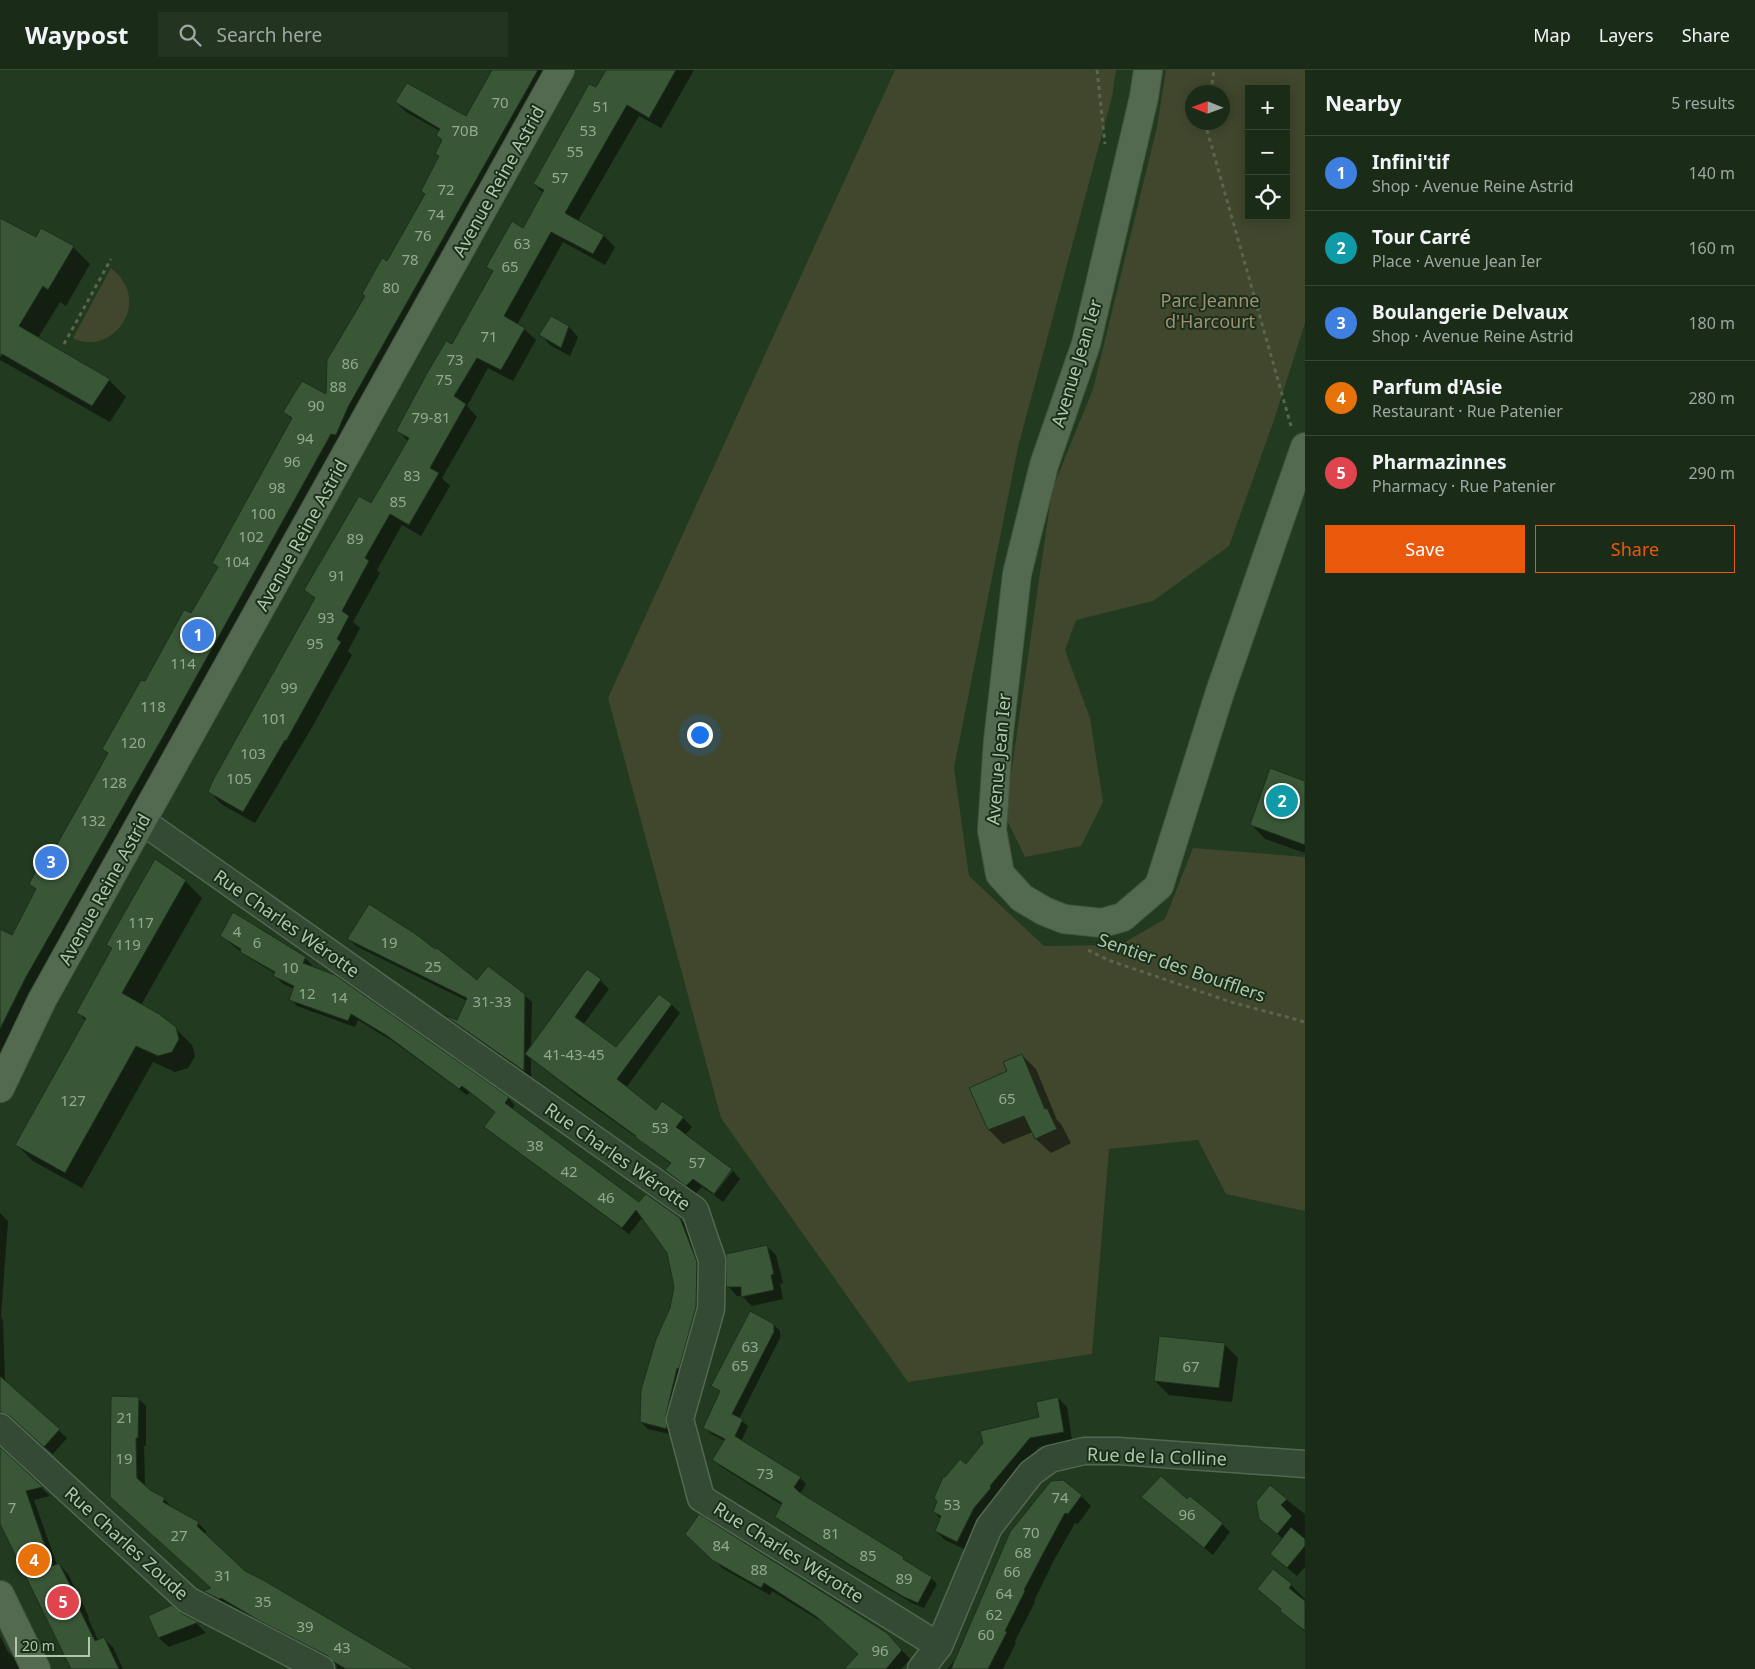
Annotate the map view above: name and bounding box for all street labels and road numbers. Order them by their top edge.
street label: Avenue Reine Astrid [446,101,550,261]
street label: Avenue Jean Ier [1045,296,1107,430]
street label: Avenue Reine Astrid [249,455,353,615]
street label: Avenue Jean Ier [980,691,1016,826]
street label: Avenue Reine Astrid [52,809,156,969]
street label: Rue Charles Wérotte [209,864,365,982]
street label: Sentier des Boufflers [1095,927,1269,1007]
street label: Rue Charles Wérotte [540,1097,696,1215]
street label: Rue de la Colline [1087,1442,1227,1470]
street label: Rue Charles Zoude [60,1481,194,1605]
street label: Rue Charles Wérotte [709,1496,869,1608]

